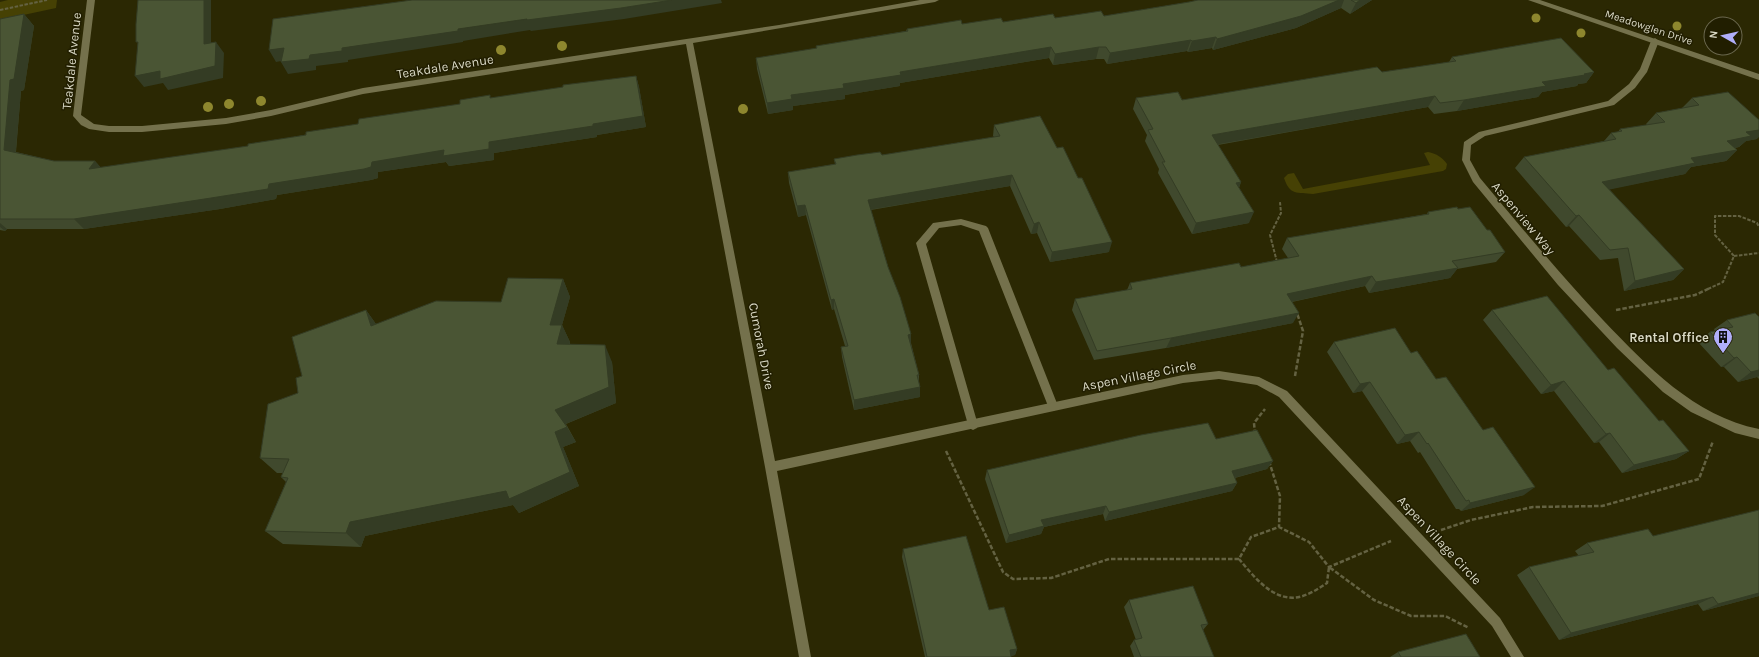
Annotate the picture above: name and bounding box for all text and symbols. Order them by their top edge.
street label: Meadowglen Drive [1603,7,1695,48]
street label: Teakdale Avenue [59,11,84,110]
north arrow [1703,16,1743,56]
text: N [1707,30,1721,39]
street label: Teakdale Avenue [396,51,495,82]
street label: Aspenview Way [1489,179,1558,258]
street label: Cumorah Drive [746,301,777,391]
building icon: Rental Office [1712,326,1734,354]
place label: Rental Office [1629,330,1709,345]
street label: Aspen Village Circle [1081,357,1198,394]
street label: Aspen Village Circle [1395,493,1485,588]

